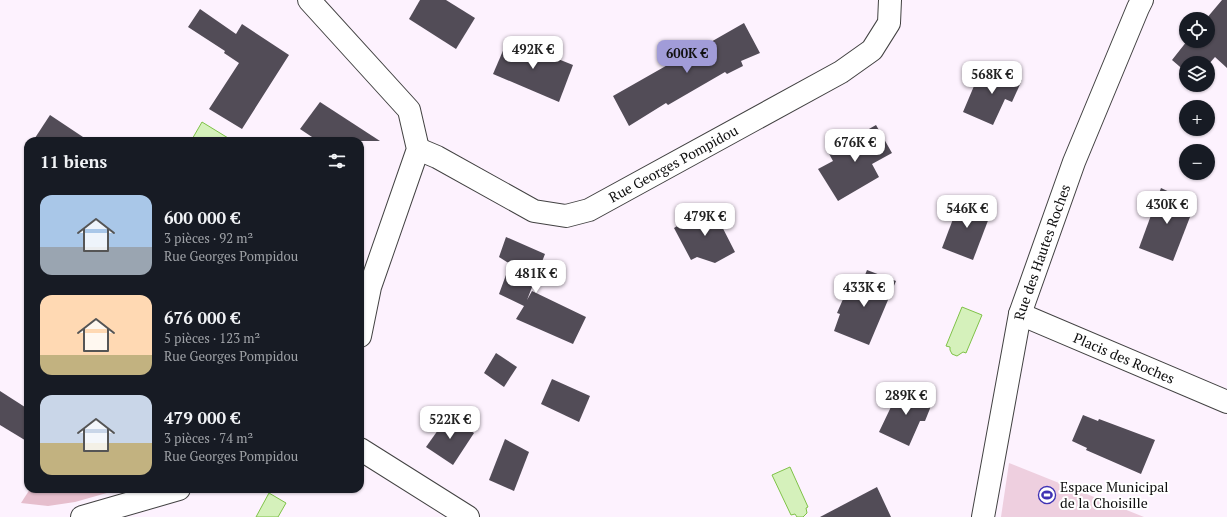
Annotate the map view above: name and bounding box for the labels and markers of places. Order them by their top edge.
pin: 492K € [500,36,566,70]
pin: 600K € [654,40,720,74]
pin: 568K € [959,61,1025,95]
pin: 676K € [822,129,888,163]
pin: 430K € [1134,191,1200,225]
pin: 546K € [934,195,1000,229]
pin: 479K € [672,203,738,237]
pin: 481K € [503,260,569,294]
pin: 433K € [831,274,897,308]
pin: 289K € [873,382,939,416]
pin: 522K € [417,406,483,440]
place label: Espace Municipal de la Choisille [1060,477,1169,512]
sports icon: Espace Municipal de la Choisille [1037,485,1057,505]

